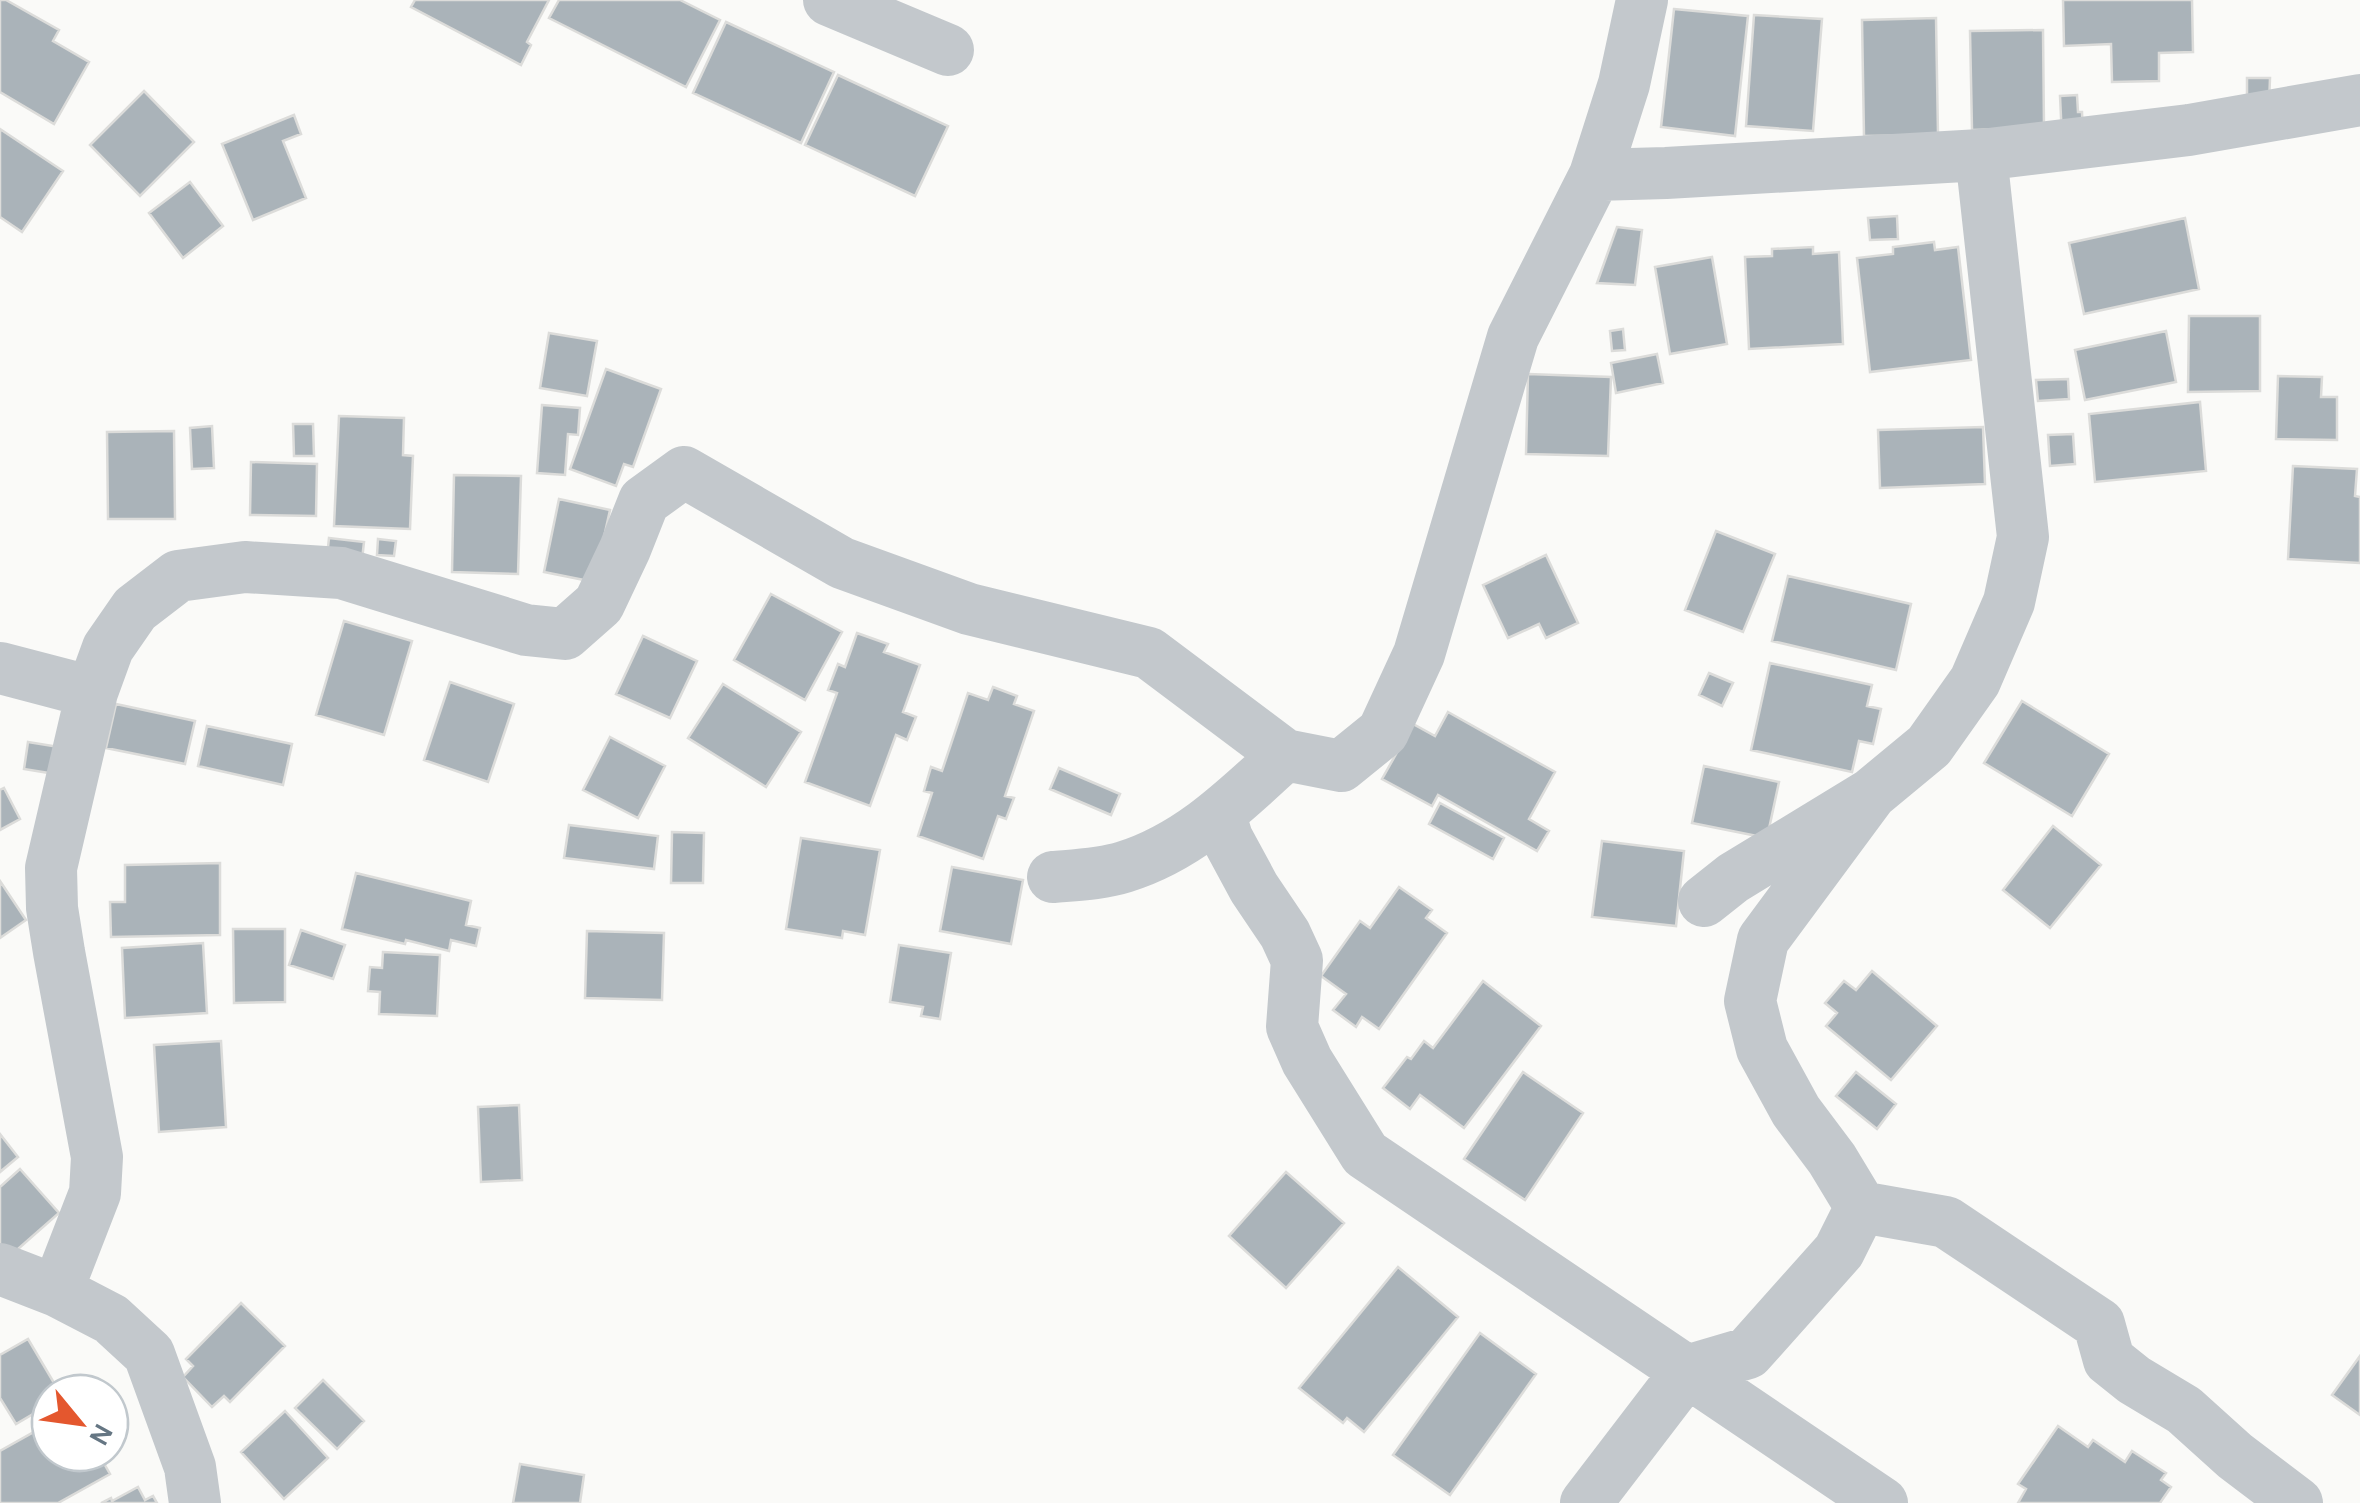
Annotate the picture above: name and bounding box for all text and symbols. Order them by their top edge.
north arrow [30,1373,130,1473]
text: N [82,1418,121,1452]

